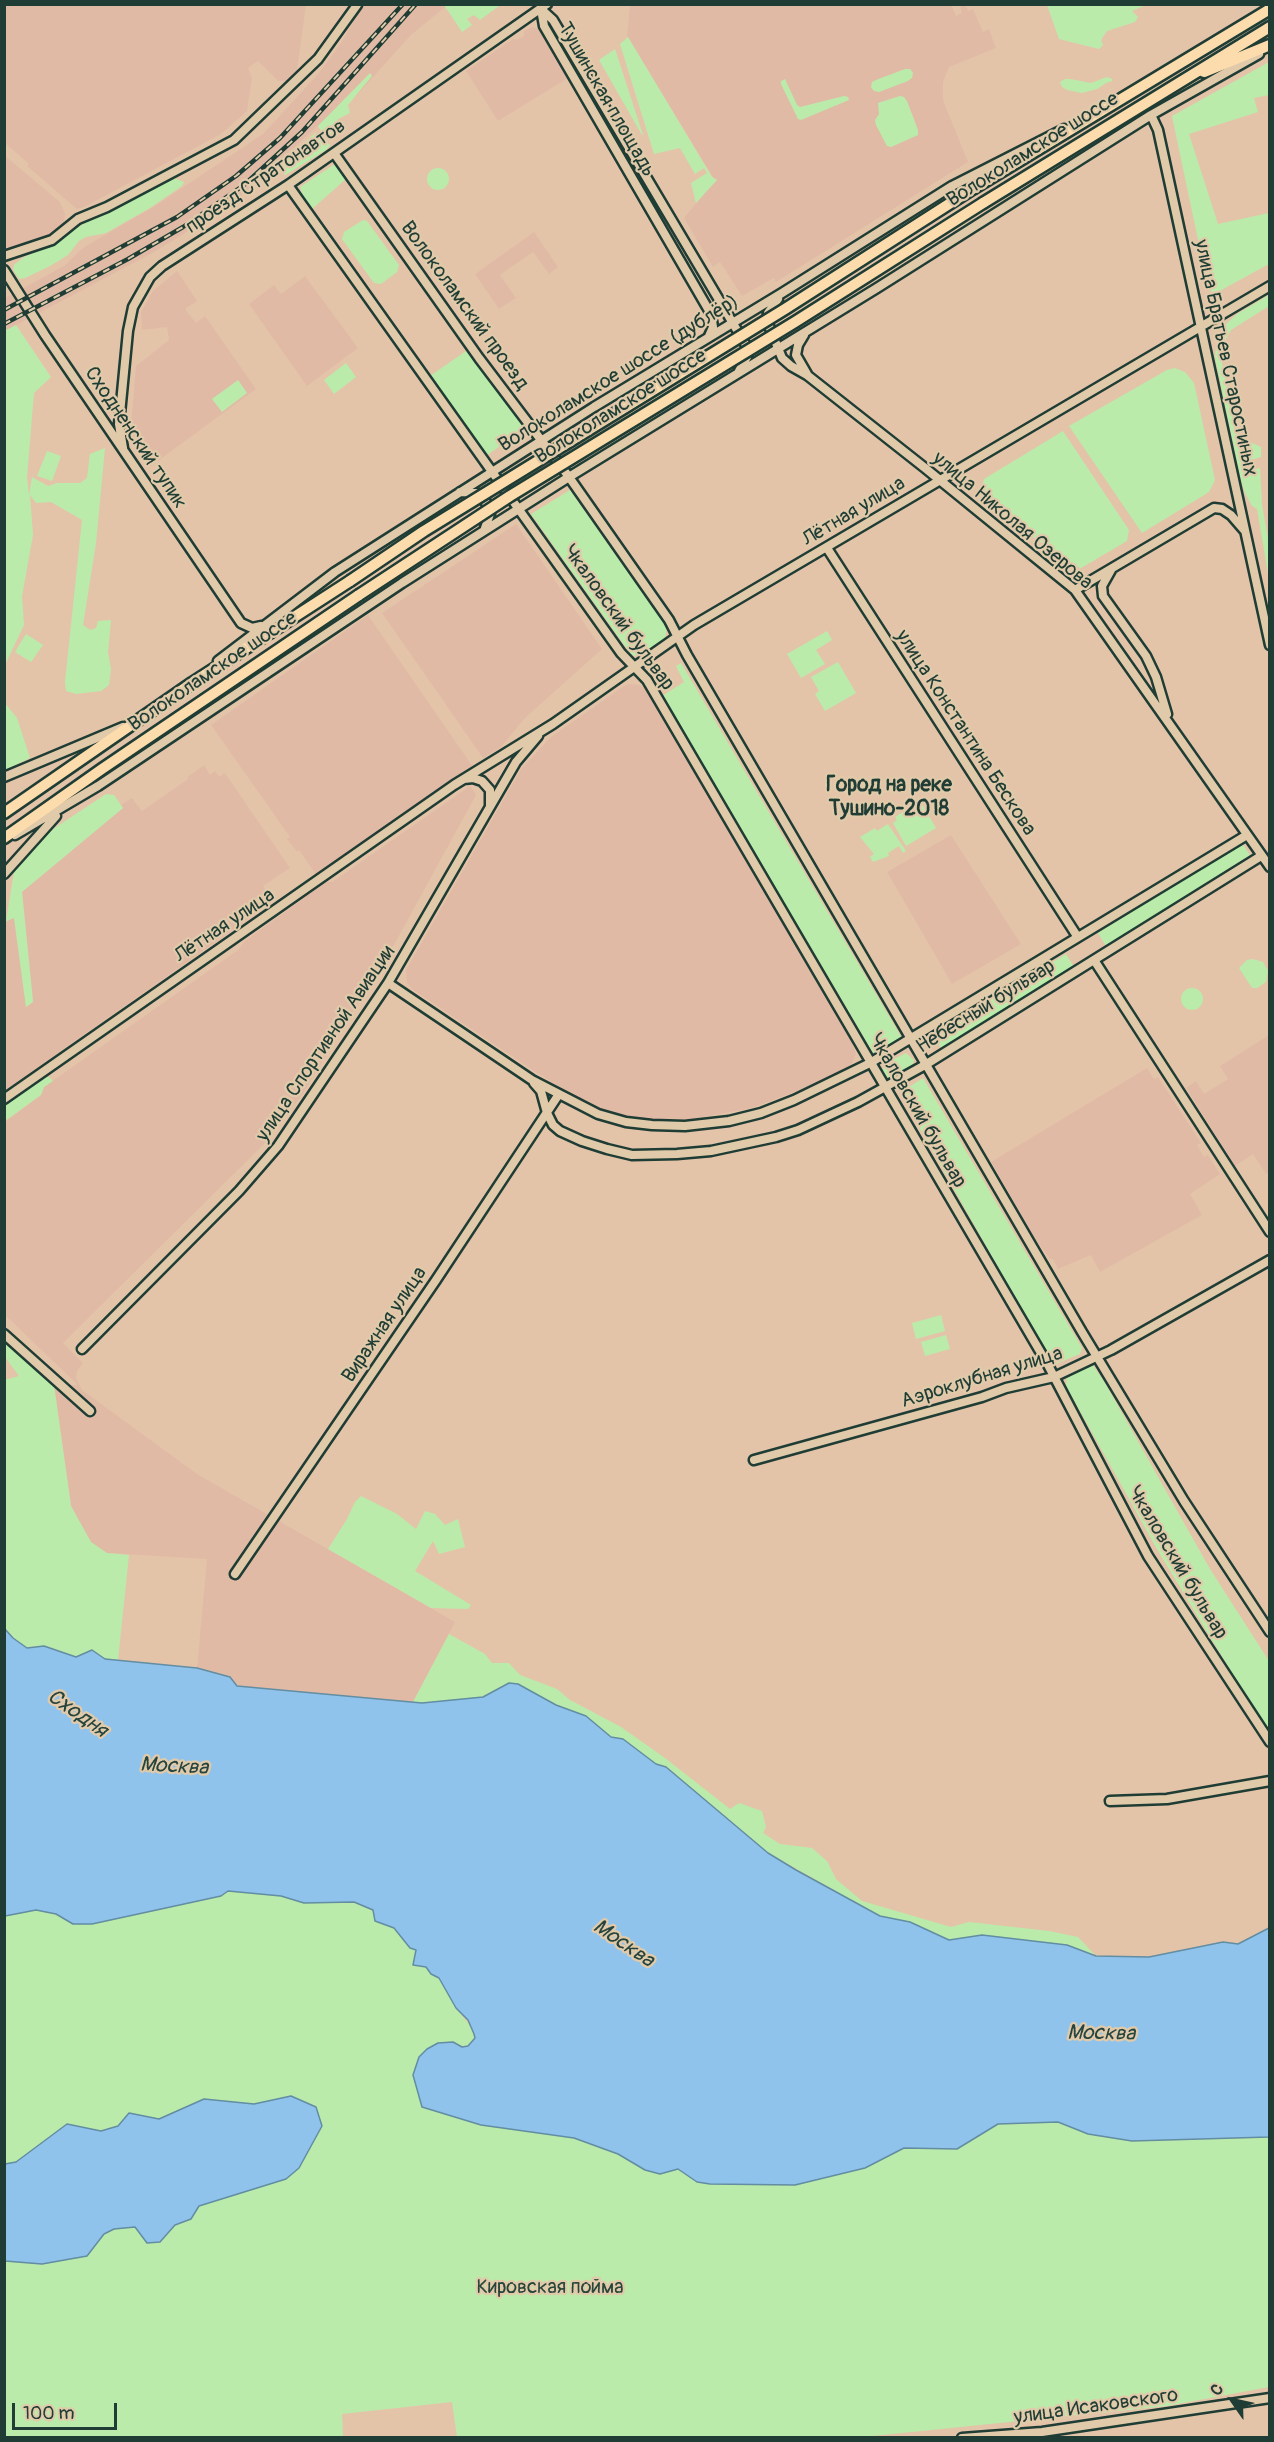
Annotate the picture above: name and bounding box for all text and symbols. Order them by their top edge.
street label: Тушинская площадь [552,19,660,181]
street label: Волоколамское шоссе [943,87,1123,213]
street label: проезд Стратонавтов [181,115,351,239]
street label: Волоколамский проезд [395,217,533,395]
street label: улица Братьев Старостиных [1188,237,1262,479]
street label: Волоколамское шоссе (дублёр) [495,290,743,458]
street label: Волоколамское шоссе [531,344,711,470]
street label: Сходненский тупик [79,362,191,514]
street label: улица Николая Озерова [927,447,1097,595]
street label: Лётная улица [798,472,910,552]
street label: Чкаловский бульвар [557,540,679,696]
street label: Волоколамское шоссе [124,607,302,737]
street label: улица Константина Бескова [890,626,1040,840]
district label: Город на реке Тушино-2018 [826,773,952,823]
street label: Лётная улица [170,884,280,968]
street label: улица Спортивной Авиации [251,941,401,1147]
street label: Небесный бульвар [912,955,1060,1059]
street label: Чкаловский бульвар [863,1029,971,1193]
street label: Виражная улица [337,1263,433,1387]
street label: Аэроклубная улица [898,1342,1066,1414]
street label: Чкаловский бульвар [1122,1482,1232,1644]
water label: Сходня [42,1684,112,1744]
water label: Москва [139,1753,209,1781]
water label: Москва [588,1915,658,1973]
water label: Москва [1067,2021,1135,2047]
park label: Кировская пойма [477,2276,623,2300]
north arrow [1202,2370,1262,2430]
text: С [1206,2380,1228,2400]
street label: улица Исаковского [1012,2384,1180,2430]
scale bar [15,2391,120,2429]
text: 100 m [23,2402,75,2425]

